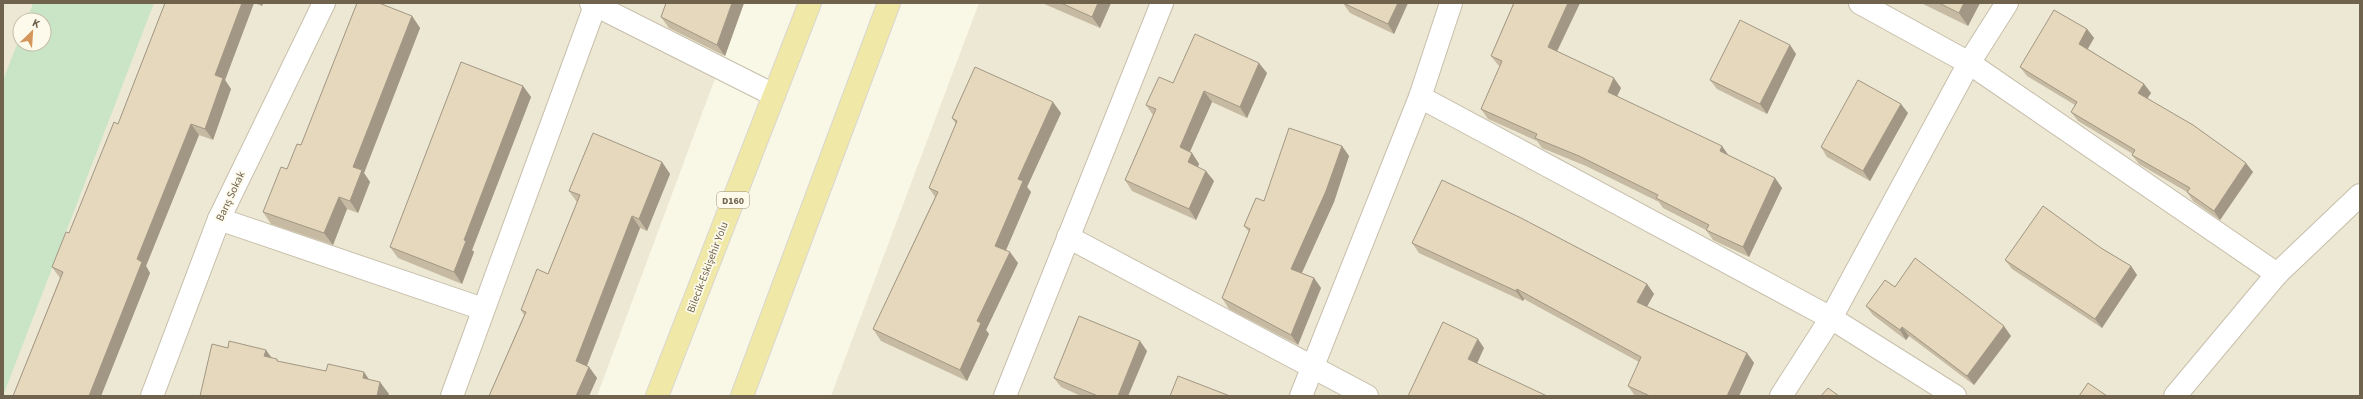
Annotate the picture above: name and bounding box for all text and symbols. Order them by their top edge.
north arrow [12,12,52,52]
text: K [30,15,42,32]
street label: Barış Sokak [212,168,249,224]
road number: D160 [717,192,749,208]
street label: Bilecik-Eskişehir Yolu [683,219,732,315]

